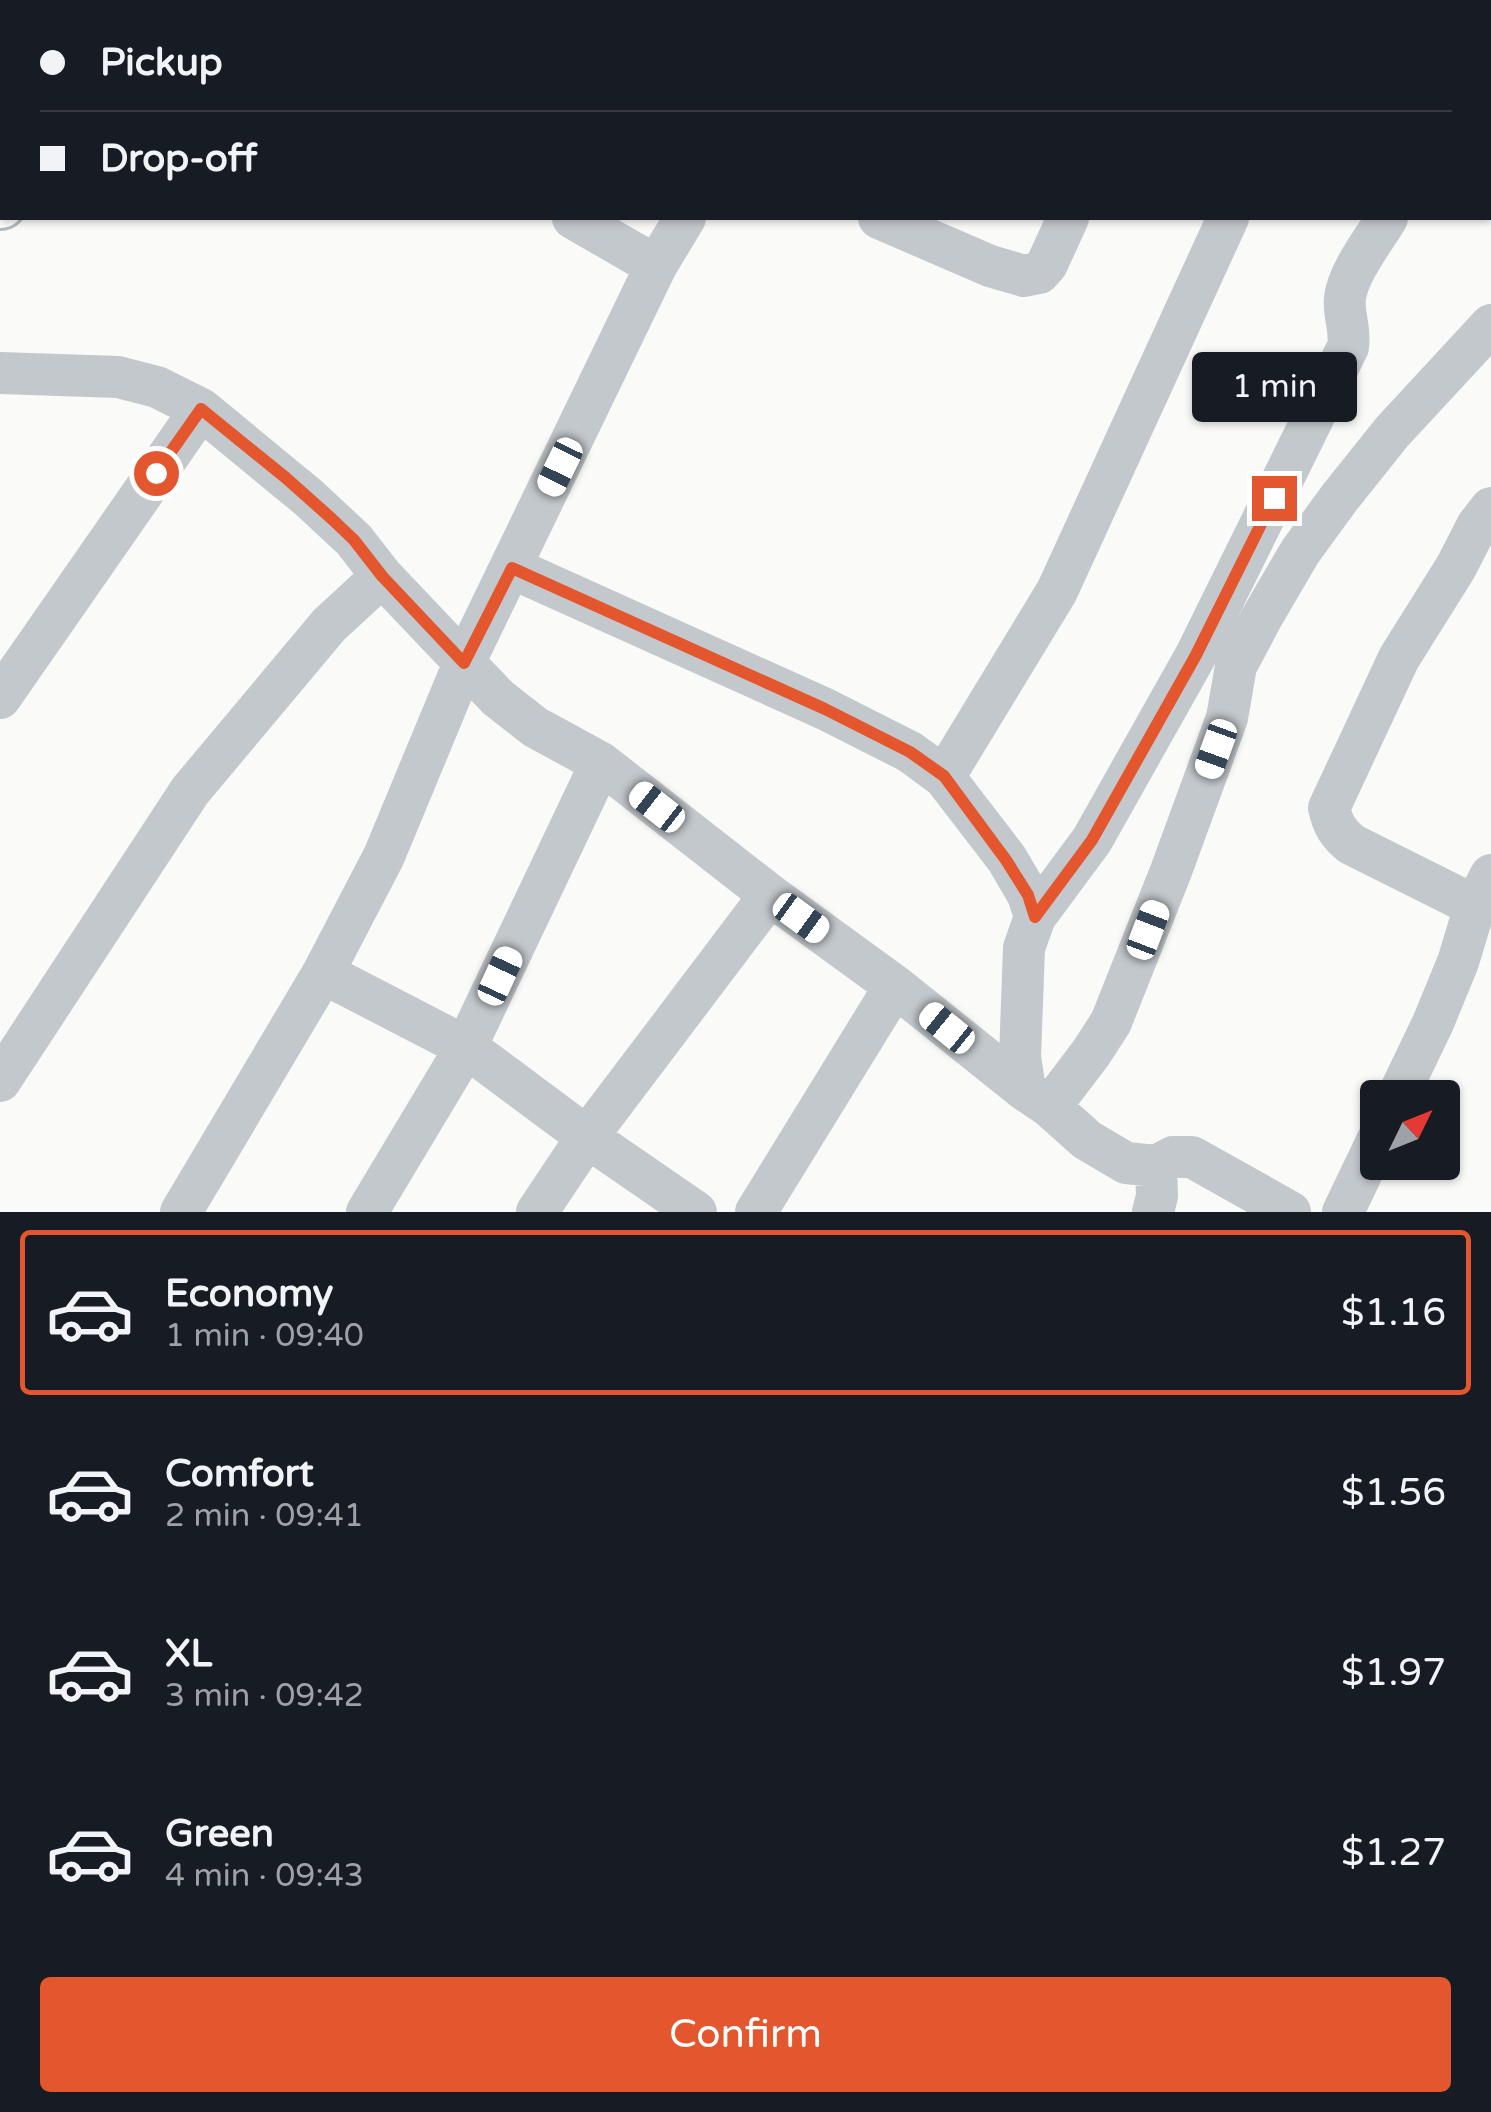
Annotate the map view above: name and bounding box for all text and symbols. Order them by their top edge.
text: Pickup [100,40,223,86]
text: Drop-off [100,136,257,182]
callout: 1 min [1192,353,1356,423]
text: 1 min [1232,368,1317,406]
car [533,433,587,501]
route start [134,451,179,496]
route end [1252,476,1297,521]
car [1192,716,1240,782]
car [624,777,690,837]
car [768,888,834,948]
car [1123,897,1173,963]
car [474,942,526,1010]
car [914,997,980,1059]
north arrow [1360,1080,1460,1180]
map controls [1360,1080,1460,1180]
icon: car [45,1268,135,1358]
text: Economy [165,1271,333,1317]
text: $1.16 [1341,1290,1446,1336]
text: 1 min · 09:40 [165,1317,364,1355]
icon: car [45,1448,135,1538]
text: Comfort [165,1451,314,1497]
text: $1.56 [1341,1470,1446,1516]
text: 2 min · 09:41 [165,1497,364,1535]
icon: car [45,1628,135,1718]
text: XL [165,1631,212,1677]
text: $1.97 [1341,1650,1446,1696]
text: 3 min · 09:42 [165,1677,364,1715]
icon: car [45,1808,135,1898]
text: Green [165,1811,274,1857]
text: $1.27 [1341,1830,1446,1876]
text: 4 min · 09:43 [165,1857,364,1895]
button: Confirm [40,1977,1451,2092]

